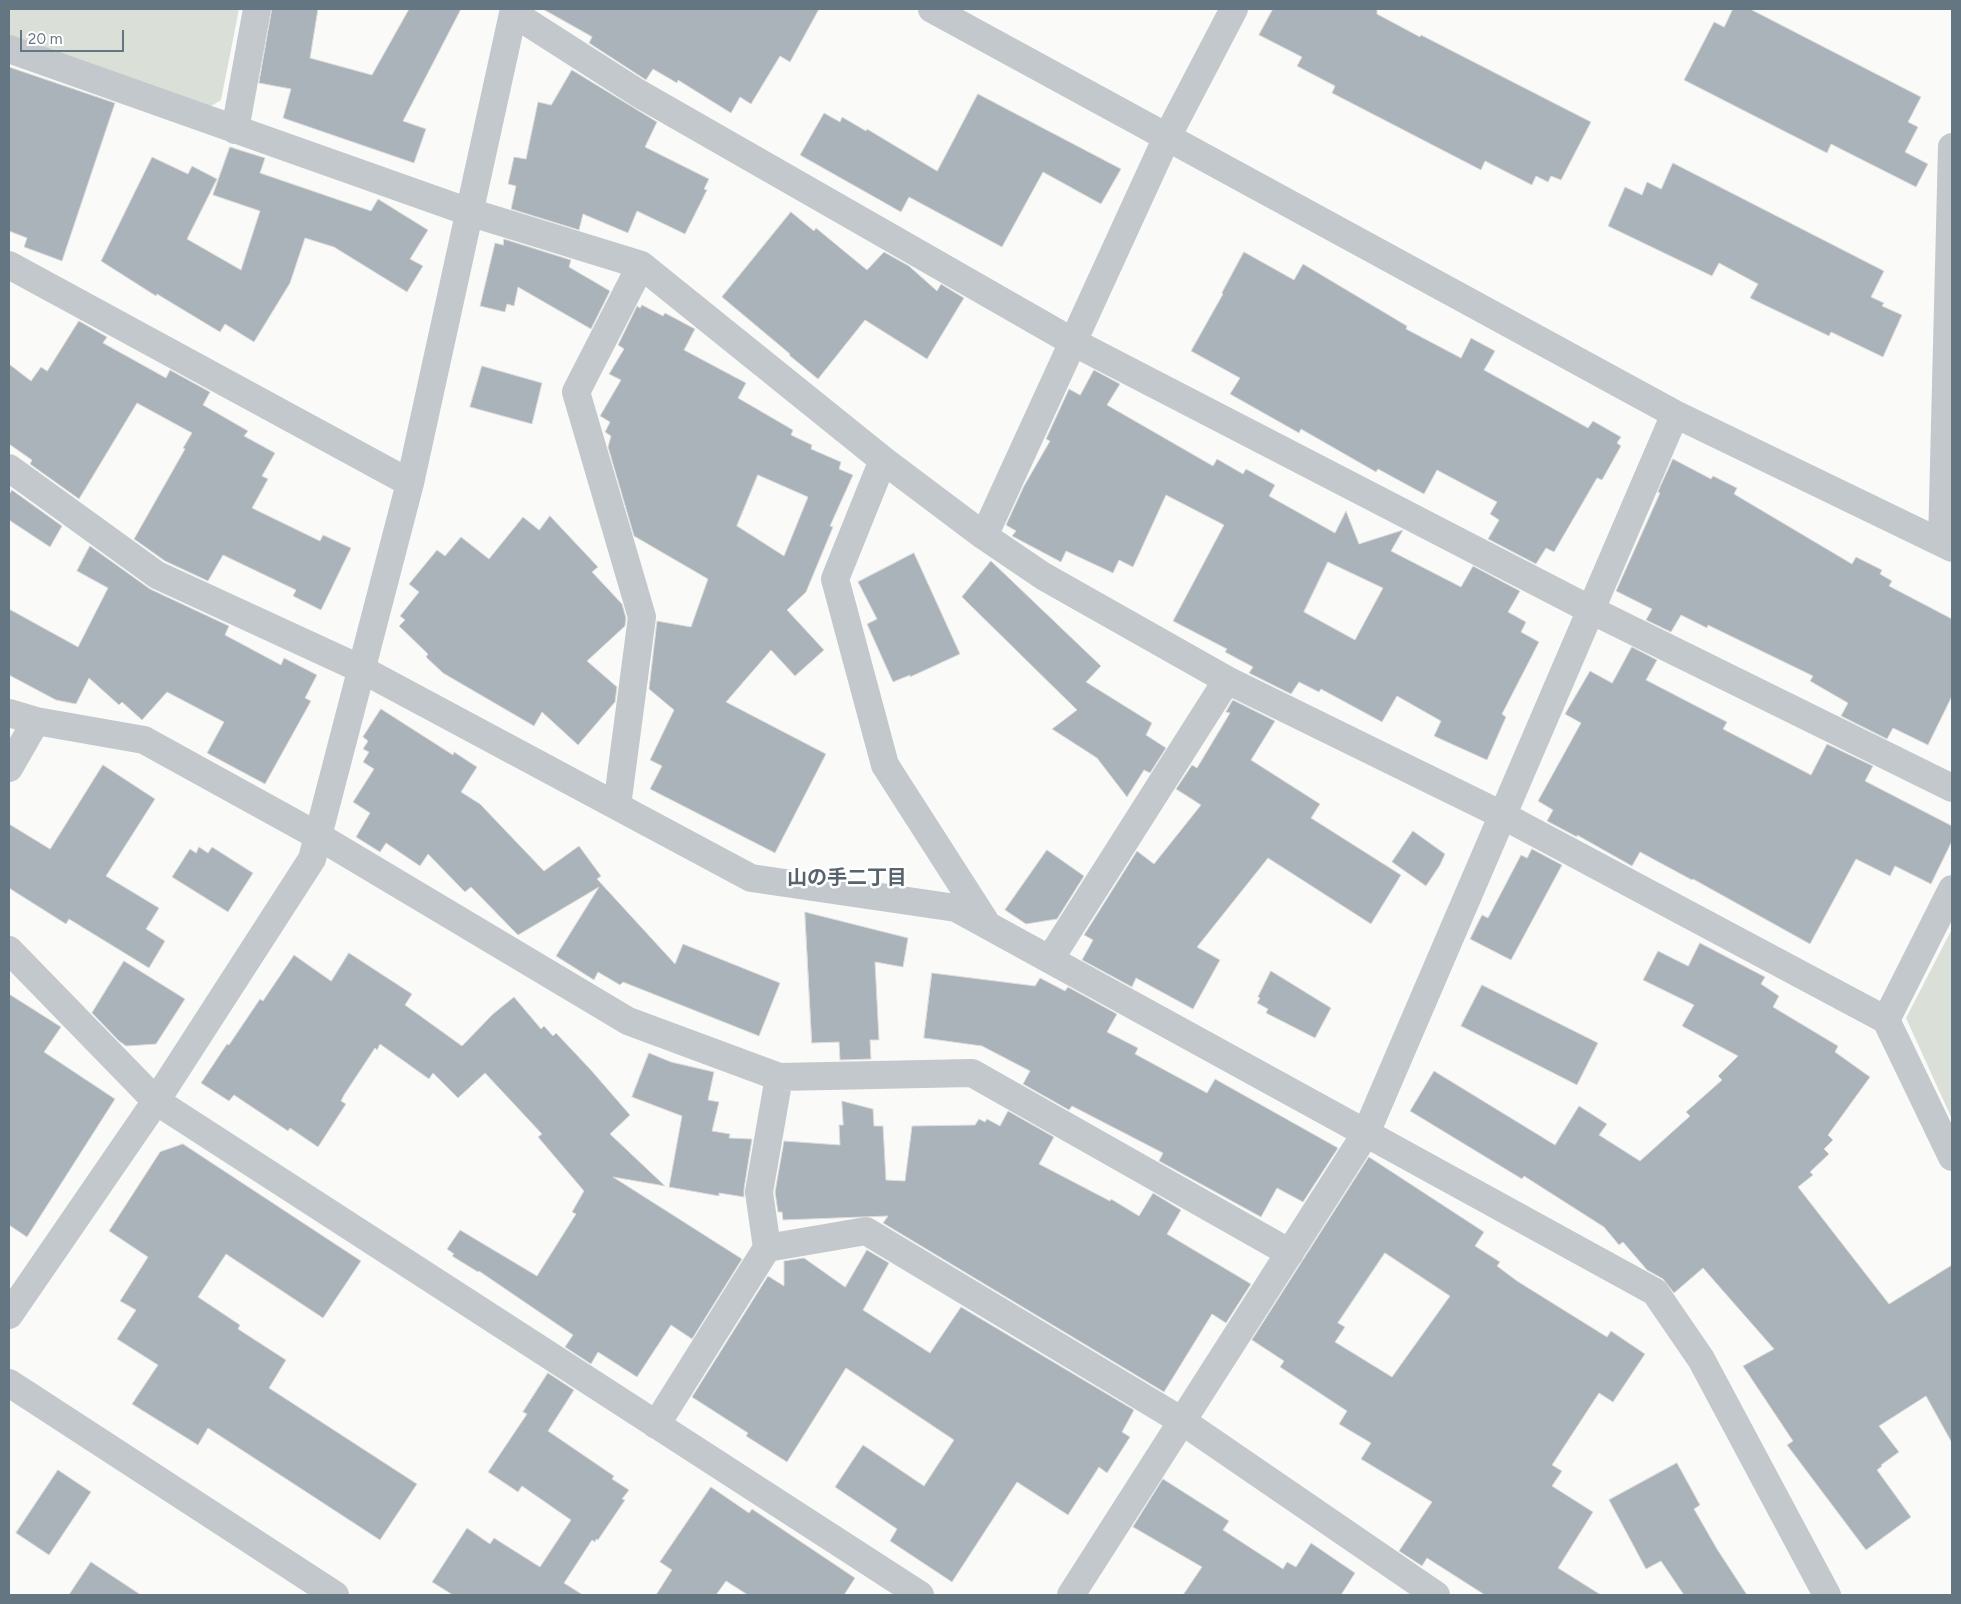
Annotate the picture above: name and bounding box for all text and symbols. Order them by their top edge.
scale bar [22,20,126,52]
text: 20 m [28,30,62,48]
district label: 山の手二丁目 [787,866,907,890]

